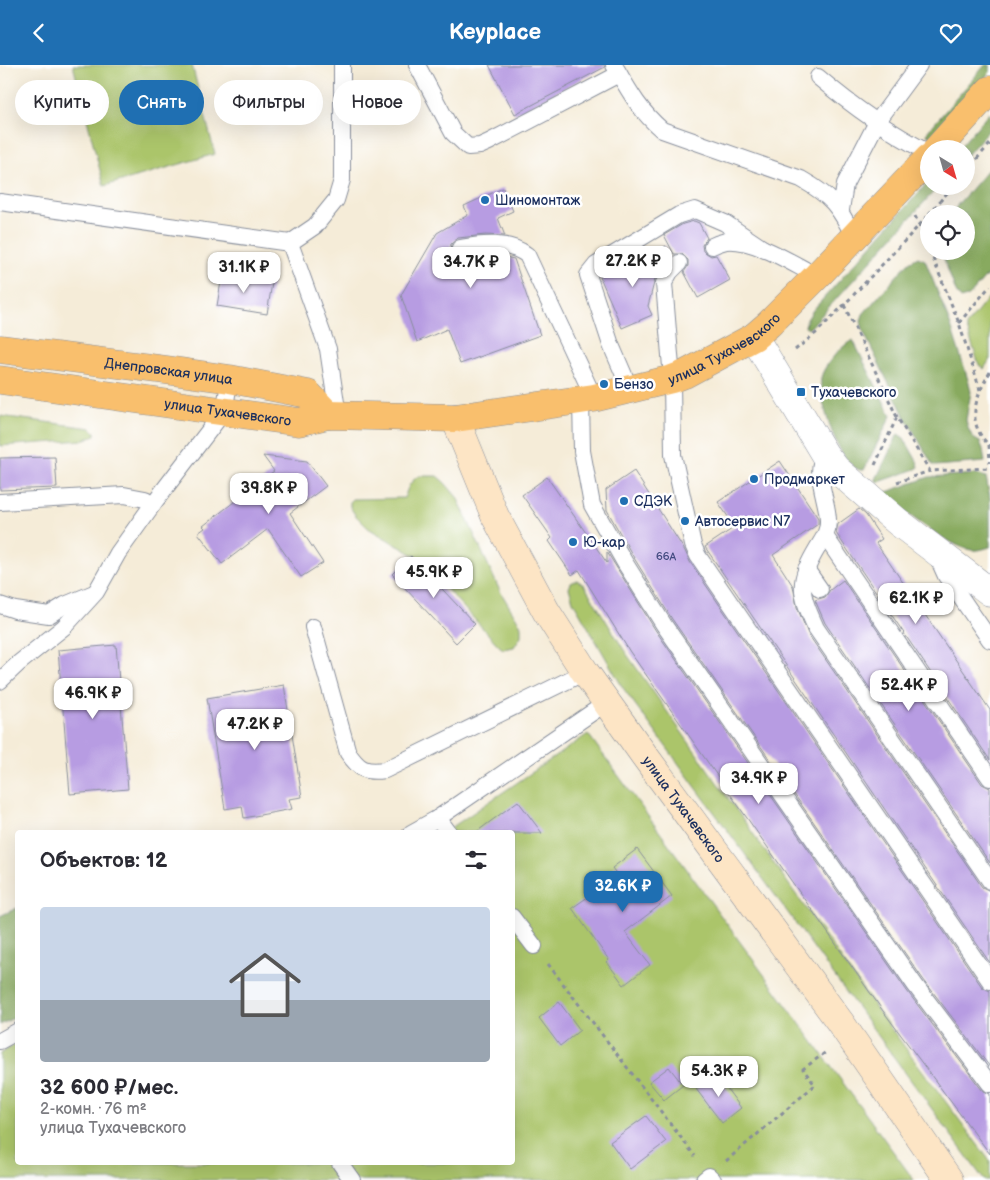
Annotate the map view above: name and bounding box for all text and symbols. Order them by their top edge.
icon: back [25,19,53,47]
text: Keyplace [449,19,541,46]
icon: heart [937,19,965,47]
chip: Купить [15,80,109,125]
chip: Снять [119,80,204,125]
chip: Фильтры [214,80,323,125]
chip: Новое [333,80,421,125]
north arrow [920,140,975,195]
map controls [920,140,975,260]
place label: Шиномонтаж [495,192,581,209]
marker: Шиномонтаж [479,194,491,206]
button: locate [920,205,975,260]
pin: 27.2K ₽ [587,245,679,288]
pin: 34.7K ₽ [425,247,517,289]
pin: 31.1K ₽ [198,251,290,294]
text: 27.2K ₽ [605,252,661,271]
text: 34.7K ₽ [443,253,499,272]
text: 31.1K ₽ [219,258,269,277]
street label: улица Тухачевского [667,309,784,388]
street label: Днепровская улица [104,354,234,388]
place label: Бензо [614,376,653,393]
marker: Бензо [598,378,610,390]
place label: Тухачевского [811,384,896,401]
marker: Тухачевского [795,386,807,398]
street label: улица Тухачевского [163,395,292,429]
place label: Продмаркет [764,471,845,488]
pin: 39.8K ₽ [223,473,315,515]
marker: Продмаркет [748,473,760,485]
text: 39.8K ₽ [241,479,297,498]
place label: СДЭК [634,493,673,510]
marker: СДЭК [618,495,630,507]
place label: Автосервис N7 [694,513,790,530]
marker: Автосервис N7 [679,515,691,527]
place label: Ю-кар [583,534,625,551]
marker: Ю-кар [567,536,579,548]
house number: 66А [656,550,676,563]
pin: 45.9K ₽ [388,557,480,599]
text: 45.9K ₽ [406,563,462,582]
pin: 62.1K ₽ [870,583,962,625]
text: 62.1K ₽ [889,589,943,608]
pin: 52.4K ₽ [863,669,955,712]
text: 52.4K ₽ [881,676,937,695]
pin: 46.9K ₽ [47,677,139,720]
text: 46.9K ₽ [65,684,121,703]
pin: 47.2K ₽ [209,709,301,751]
text: 47.2K ₽ [227,715,283,734]
street label: улица Тухачевского [639,753,728,866]
pin: 34.9K ₽ [713,763,805,805]
text: 34.9K ₽ [731,769,787,788]
icon: filters [462,846,490,874]
text: Объектов: 12 [40,848,167,873]
pin: 32.6K ₽ [577,871,669,913]
text: 32.6K ₽ [595,877,651,896]
icon: home [220,940,310,1030]
pin: 54.3K ₽ [673,1055,765,1098]
text: 54.3K ₽ [691,1062,747,1081]
text: 32 600 ₽/мес. [40,1075,178,1100]
text: 2-комн. · 76 m² [40,1100,147,1119]
text: улица Тухачевского [40,1119,186,1138]

